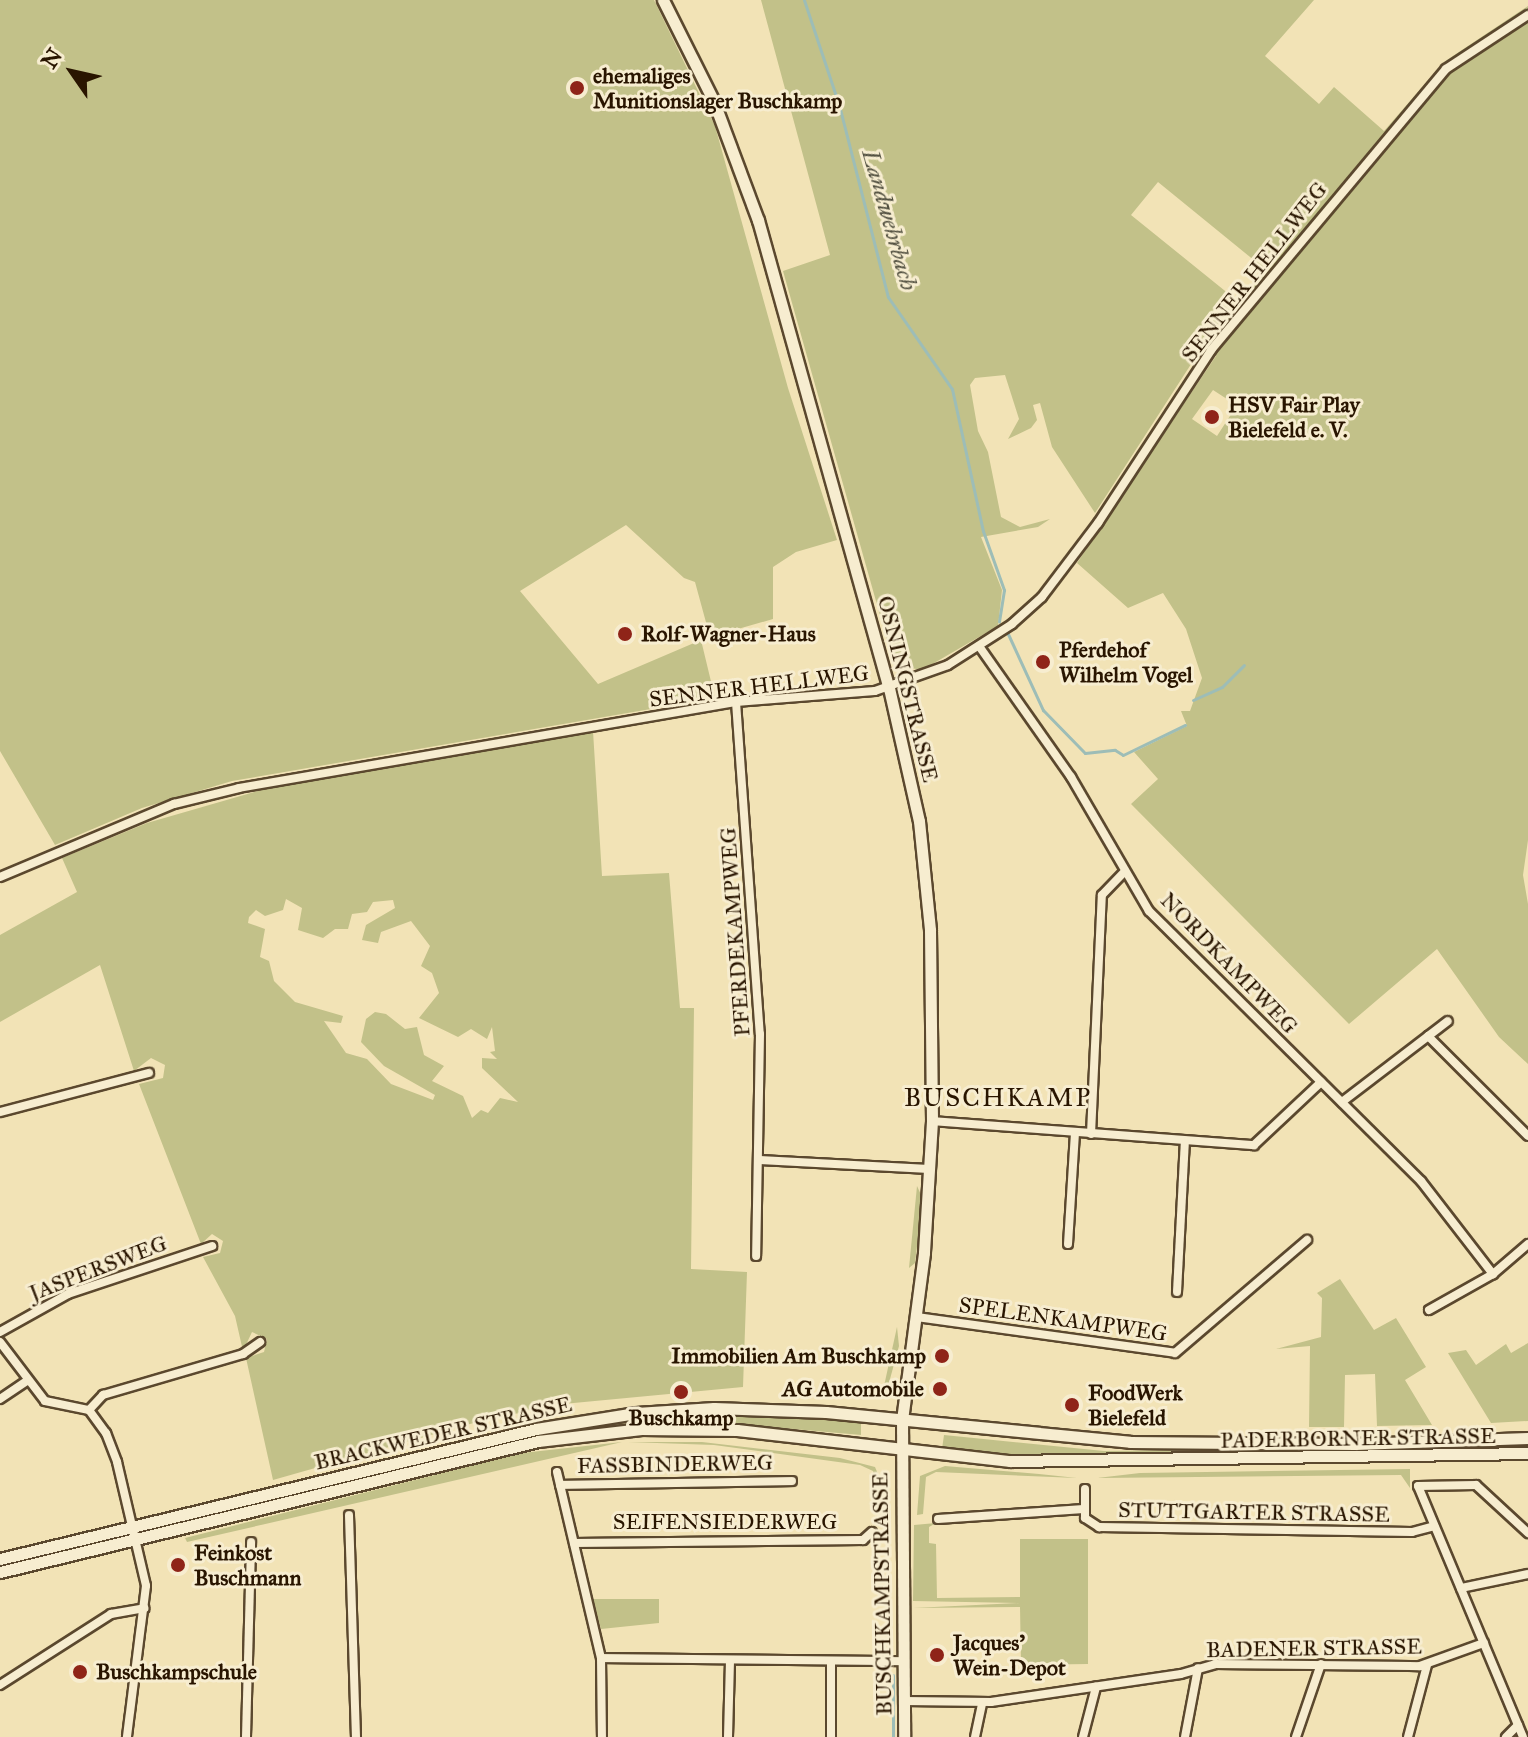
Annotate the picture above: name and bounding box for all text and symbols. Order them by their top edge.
north arrow [32,32,112,112]
text: N [35,43,68,74]
place label: ehemaliges Munitionslager Buschkamp [593,62,842,114]
marker: ehemaliges Munitionslager Buschkamp [568,79,586,97]
water label: Landwehrbach [855,146,923,294]
street label: SENNER HELLWEG [1176,177,1332,367]
place label: HSV Fair Play Bielefeld e. V. [1228,391,1360,442]
marker: HSV Fair Play Bielefeld e. V. [1203,408,1221,426]
street label: OSNINGSTRASSE [872,593,944,785]
place label: Rolf-Wagner-Haus [641,621,816,647]
marker: Rolf-Wagner-Haus [616,625,634,643]
place label: Pferdehof Wilhelm Vogel [1059,636,1193,688]
marker: Pferdehof Wilhelm Vogel [1034,653,1052,671]
street label: SENNER HELLWEG [648,659,870,713]
street label: PFERDEKAMPWEG [715,827,755,1037]
street label: NORDKAMPWEG [1155,887,1303,1039]
district label: BUSCHKAMP [904,1082,1092,1114]
street label: JASPERSWEG [25,1230,171,1306]
street label: SPELENKAMPWEG [957,1291,1169,1347]
place label: Immobilien Am Buschkamp [671,1343,926,1369]
marker: Immobilien Am Buschkamp [933,1347,951,1365]
place label: AG Automobile [782,1376,924,1402]
place label: FoodWerk Bielefeld [1088,1379,1183,1430]
marker: AG Automobile [931,1380,949,1398]
marker: Buschkamp [672,1383,690,1401]
street label: BRACKWEDER STRASSE [312,1391,574,1475]
marker: FoodWerk Bielefeld [1063,1396,1081,1414]
place label: Buschkamp [629,1405,733,1431]
street label: PADERBORNER STRASSE [1220,1422,1496,1454]
street label: FASSBINDERWEG [577,1449,773,1479]
street label: BUSCHKAMPSTRASSE [867,1472,897,1716]
street label: STUTTGARTER STRASSE [1118,1496,1390,1528]
street label: SEIFENSIEDERWEG [613,1509,837,1535]
place label: Feinkost Buschmann [194,1539,301,1590]
marker: Feinkost Buschmann [169,1556,187,1574]
place label: Jacques' Wein-Depot [953,1629,1066,1680]
street label: BADENER STRASSE [1206,1633,1422,1663]
marker: Jacques' Wein-Depot [928,1646,946,1664]
place label: Buschkampschule [96,1659,257,1685]
marker: Buschkampschule [71,1663,89,1681]

